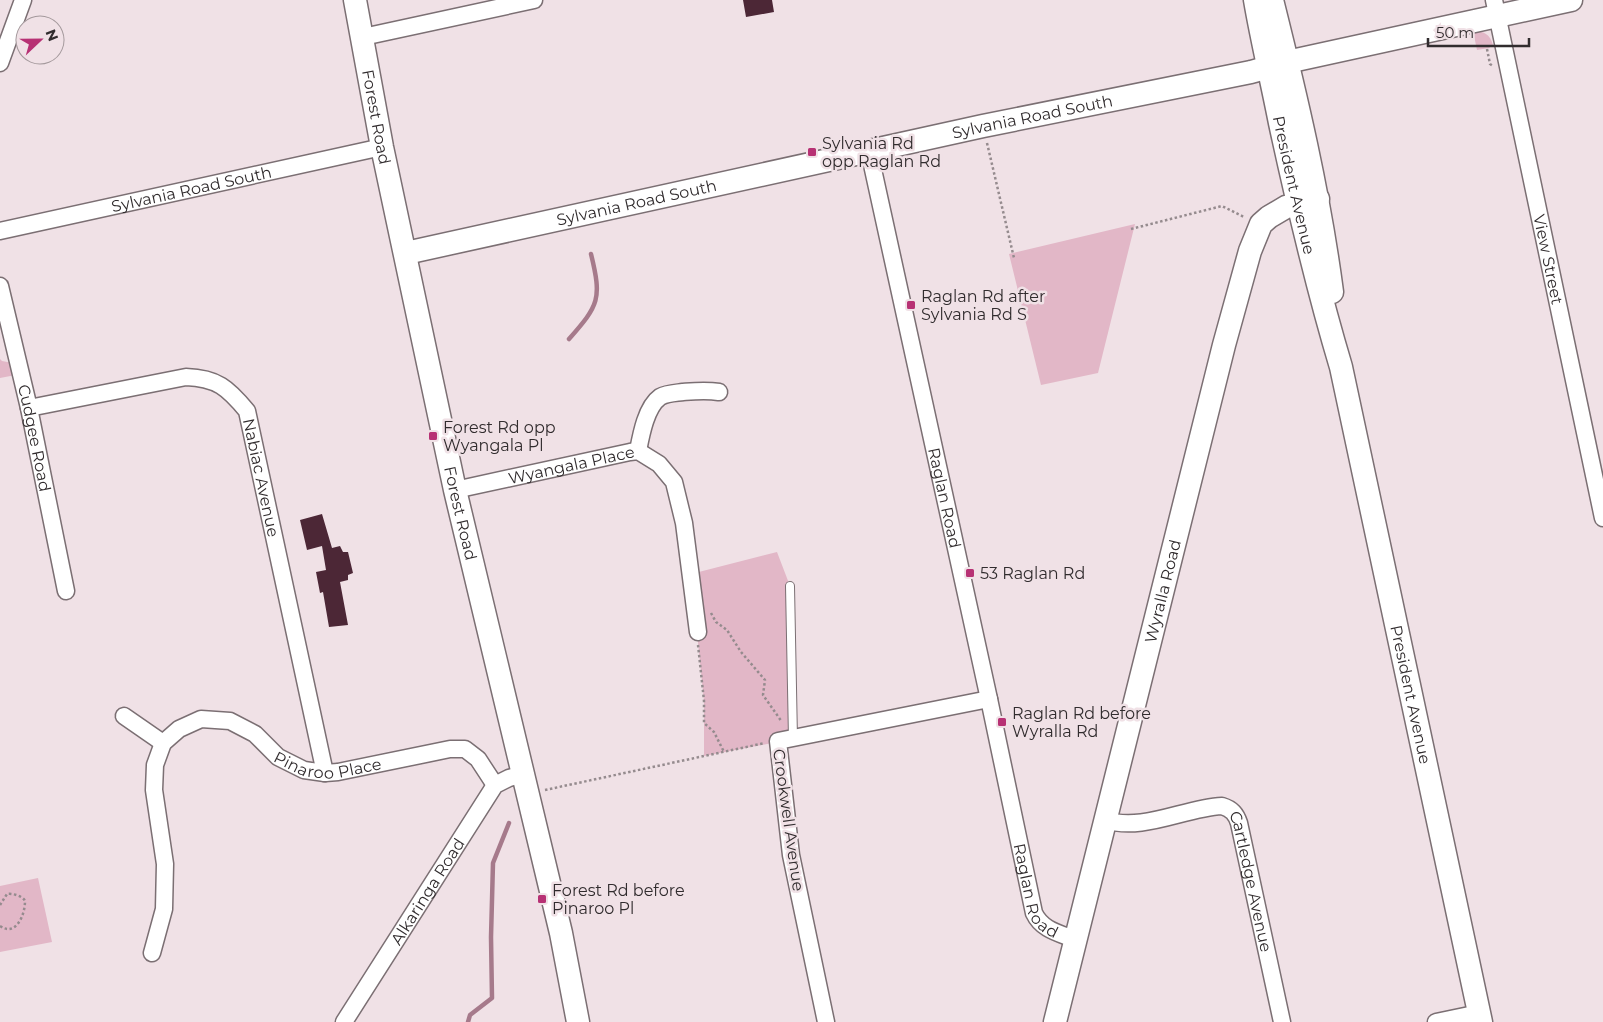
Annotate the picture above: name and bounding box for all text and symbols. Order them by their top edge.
north arrow [15,15,65,65]
scale bar [1428,15,1529,47]
text: 50 m [1436,23,1474,42]
text: N [42,27,63,44]
street label: Forest Road [358,68,394,166]
street label: Sylvania Road South [950,91,1114,143]
street label: President Avenue [1269,114,1319,256]
place label: Sylvania Rd opp Raglan Rd [822,134,941,171]
marker: Sylvania Rd opp Raglan Rd [806,146,818,158]
street label: Sylvania Road South [110,163,273,216]
street label: Sylvania Road South [555,176,718,230]
street label: View Street [1529,213,1567,307]
place label: Raglan Rd after Sylvania Rd S [921,287,1045,324]
marker: Raglan Rd after Sylvania Rd S [905,299,917,311]
street label: Cudgee Road [14,383,55,493]
street label: Nabiac Avenue [239,417,283,539]
place label: Forest Rd opp Wyangala Pl [443,418,556,455]
marker: Forest Rd opp Wyangala Pl [427,430,439,442]
street label: Wyangala Place [507,442,636,488]
street label: Raglan Road [924,446,965,550]
street label: Forest Road [440,464,480,562]
street label: Wyralla Road [1141,538,1185,645]
place label: 53 Raglan Rd [980,564,1085,583]
marker: 53 Raglan Rd [964,567,976,579]
street label: President Avenue [1386,623,1435,766]
place label: Raglan Rd before Wyralla Rd [1012,704,1151,741]
marker: Raglan Rd before Wyralla Rd [996,716,1008,728]
street label: Pinaroo Place [271,747,383,783]
street label: Crookwell Avenue [769,748,808,892]
street label: Cartledge Avenue [1225,808,1276,954]
street label: Alkaringa Road [387,835,469,948]
street label: Raglan Road [1010,842,1061,942]
place label: Forest Rd before Pinaroo Pl [552,881,685,918]
marker: Forest Rd before Pinaroo Pl [536,893,548,905]

